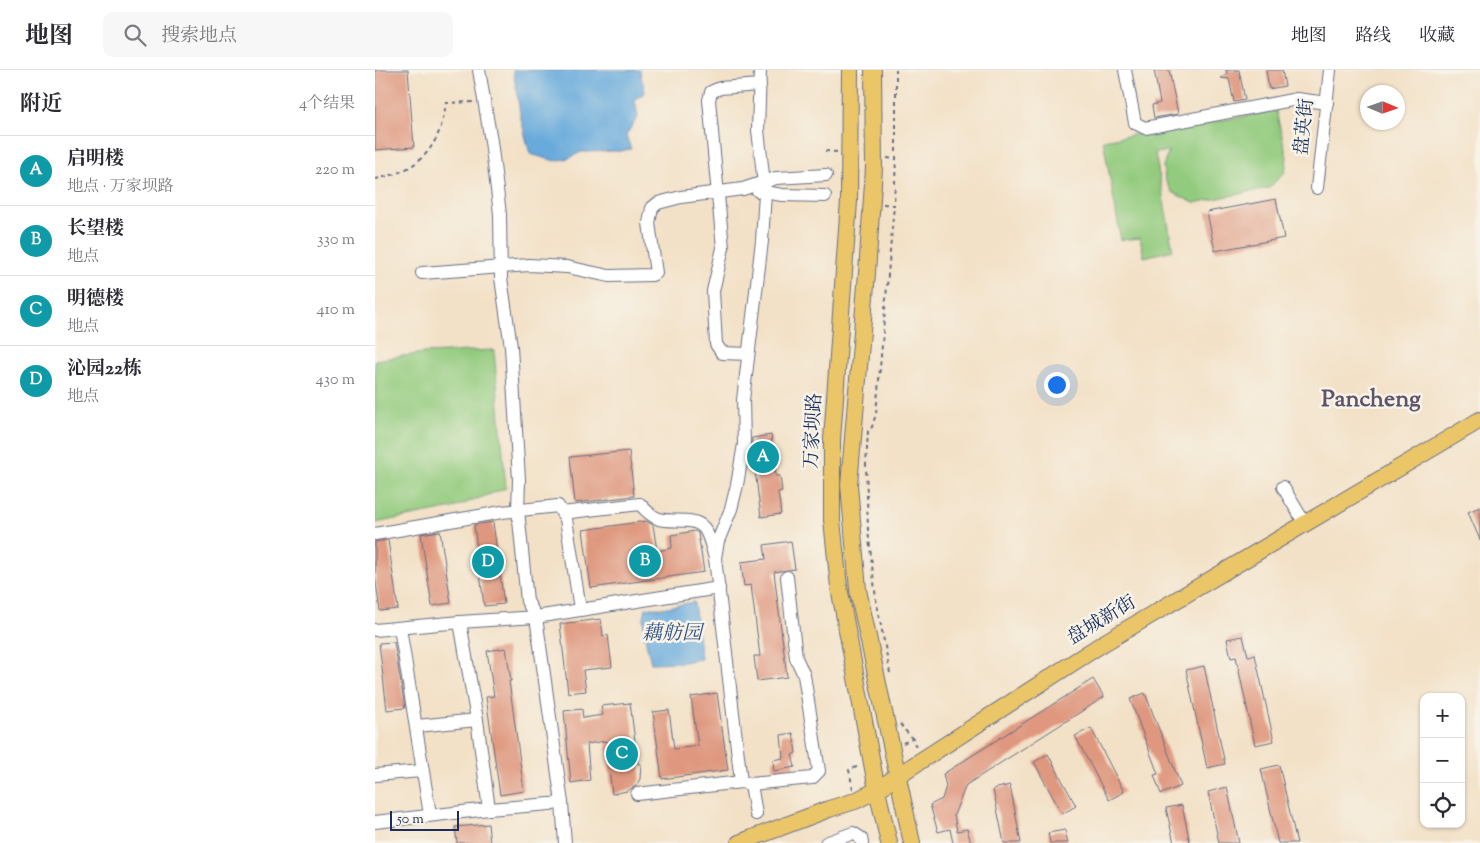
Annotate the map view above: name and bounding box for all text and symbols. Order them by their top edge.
search box [103,12,453,57]
text: 地图 [25,20,73,54]
icon: search [121,21,149,49]
text: 搜索地点 [161,23,237,50]
text: 地图 [1291,24,1327,50]
text: 路线 [1355,24,1391,50]
text: 收藏 [1419,24,1455,50]
north arrow [1360,85,1405,130]
text: 附近 [20,90,62,120]
text: 4个结果 [299,93,355,116]
street label: 盘英街 [1289,97,1321,157]
text: 启明楼 [67,146,124,173]
text: A [30,159,43,182]
text: 220 m [315,159,355,182]
text: 地点 · 万家坝路 [67,176,174,199]
text: 长望楼 [67,216,124,243]
text: B [31,229,41,252]
text: 330 m [317,229,355,252]
text: 地点 [67,246,99,269]
text: 明德楼 [67,286,124,313]
text: C [30,299,42,322]
text: 410 m [317,299,355,322]
text: 地点 [67,316,99,339]
text: 沁园22栋 [67,356,142,383]
text: D [30,369,42,392]
text: 430 m [316,369,355,392]
your location [1044,372,1070,398]
district label: Pancheng [1321,383,1421,417]
text: 地点 [67,386,99,409]
street label: 万家坝路 [799,392,829,470]
pin: A [747,438,779,476]
pin: B [629,542,661,580]
pin: D [472,543,504,581]
street label: 盘城新街 [1062,590,1142,652]
water label: 藕舫园 [642,620,705,649]
map controls [1420,693,1465,828]
button: + [1420,693,1465,738]
pin: C [606,735,638,773]
button: − [1420,738,1465,783]
button: locate [1420,783,1465,828]
scale bar [390,808,459,831]
text: 50 m [397,810,424,830]

